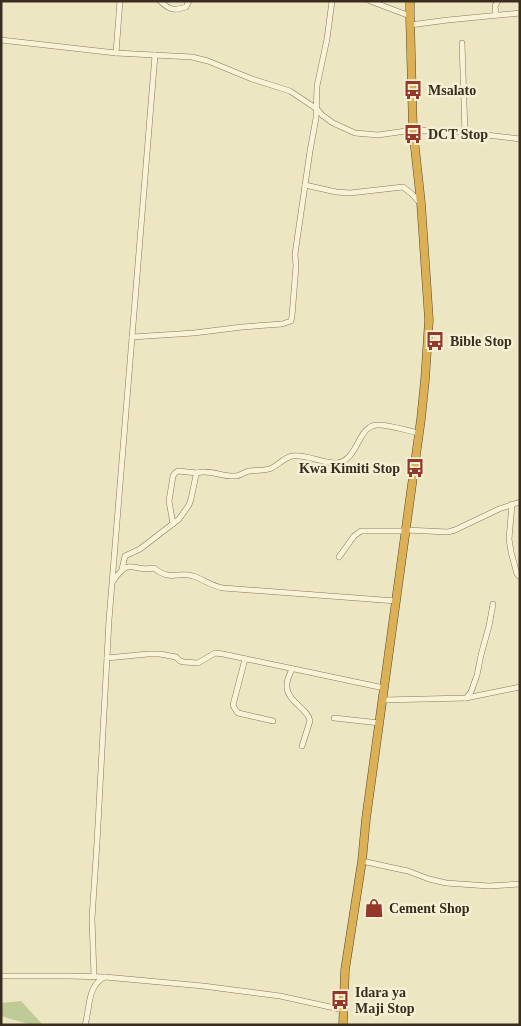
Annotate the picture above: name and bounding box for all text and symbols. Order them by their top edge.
bus stop icon: Msalato [402,79,424,101]
place label: Msalato [428,83,476,98]
bus stop icon: DCT Stop [402,123,424,145]
place label: DCT Stop [428,127,488,142]
bus stop icon: Bible Stop [424,330,446,352]
place label: Bible Stop [450,334,512,349]
bus stop icon: Kwa Kimiti Stop [404,457,426,479]
place label: Kwa Kimiti Stop [299,461,400,476]
shop icon: Cement Shop [363,897,385,919]
place label: Cement Shop [389,901,470,916]
place label: Idara ya Maji Stop [355,985,415,1016]
bus stop icon: Idara ya Maji Stop [329,989,351,1011]

